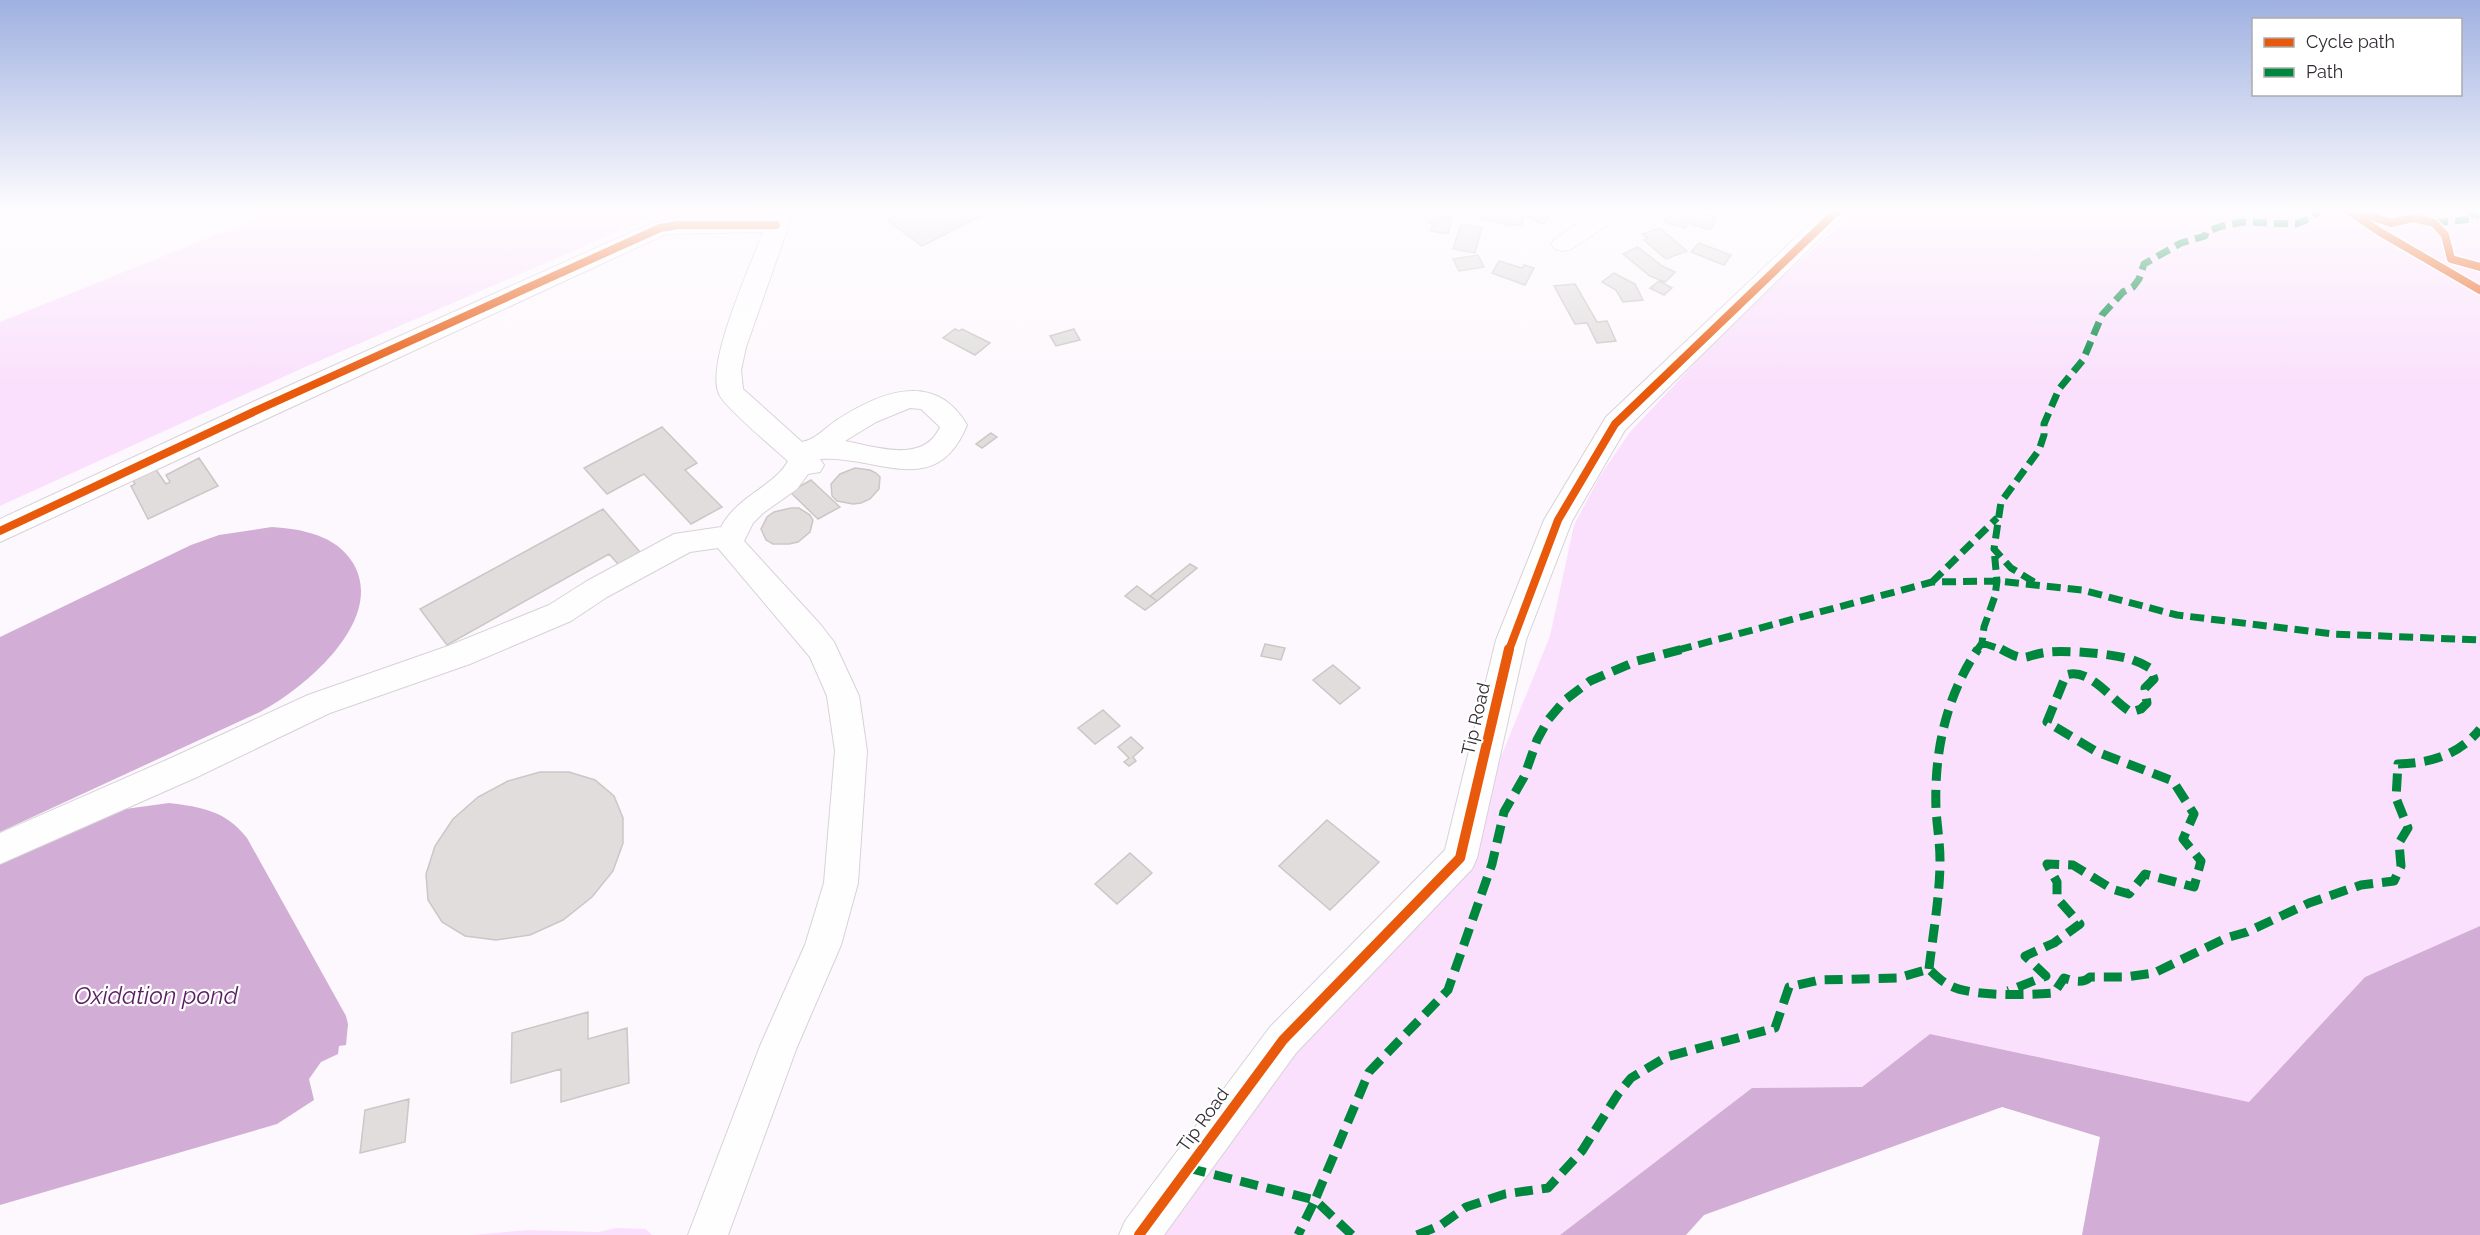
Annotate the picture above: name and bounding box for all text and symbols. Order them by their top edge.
legend [2252,18,2462,96]
text: Cycle path [2306,31,2395,52]
text: Path [2306,61,2343,82]
street label: Tip Road [1457,681,1494,757]
water label: Oxidation pond [74,981,239,1010]
street label: Tip Road [1172,1084,1233,1156]

